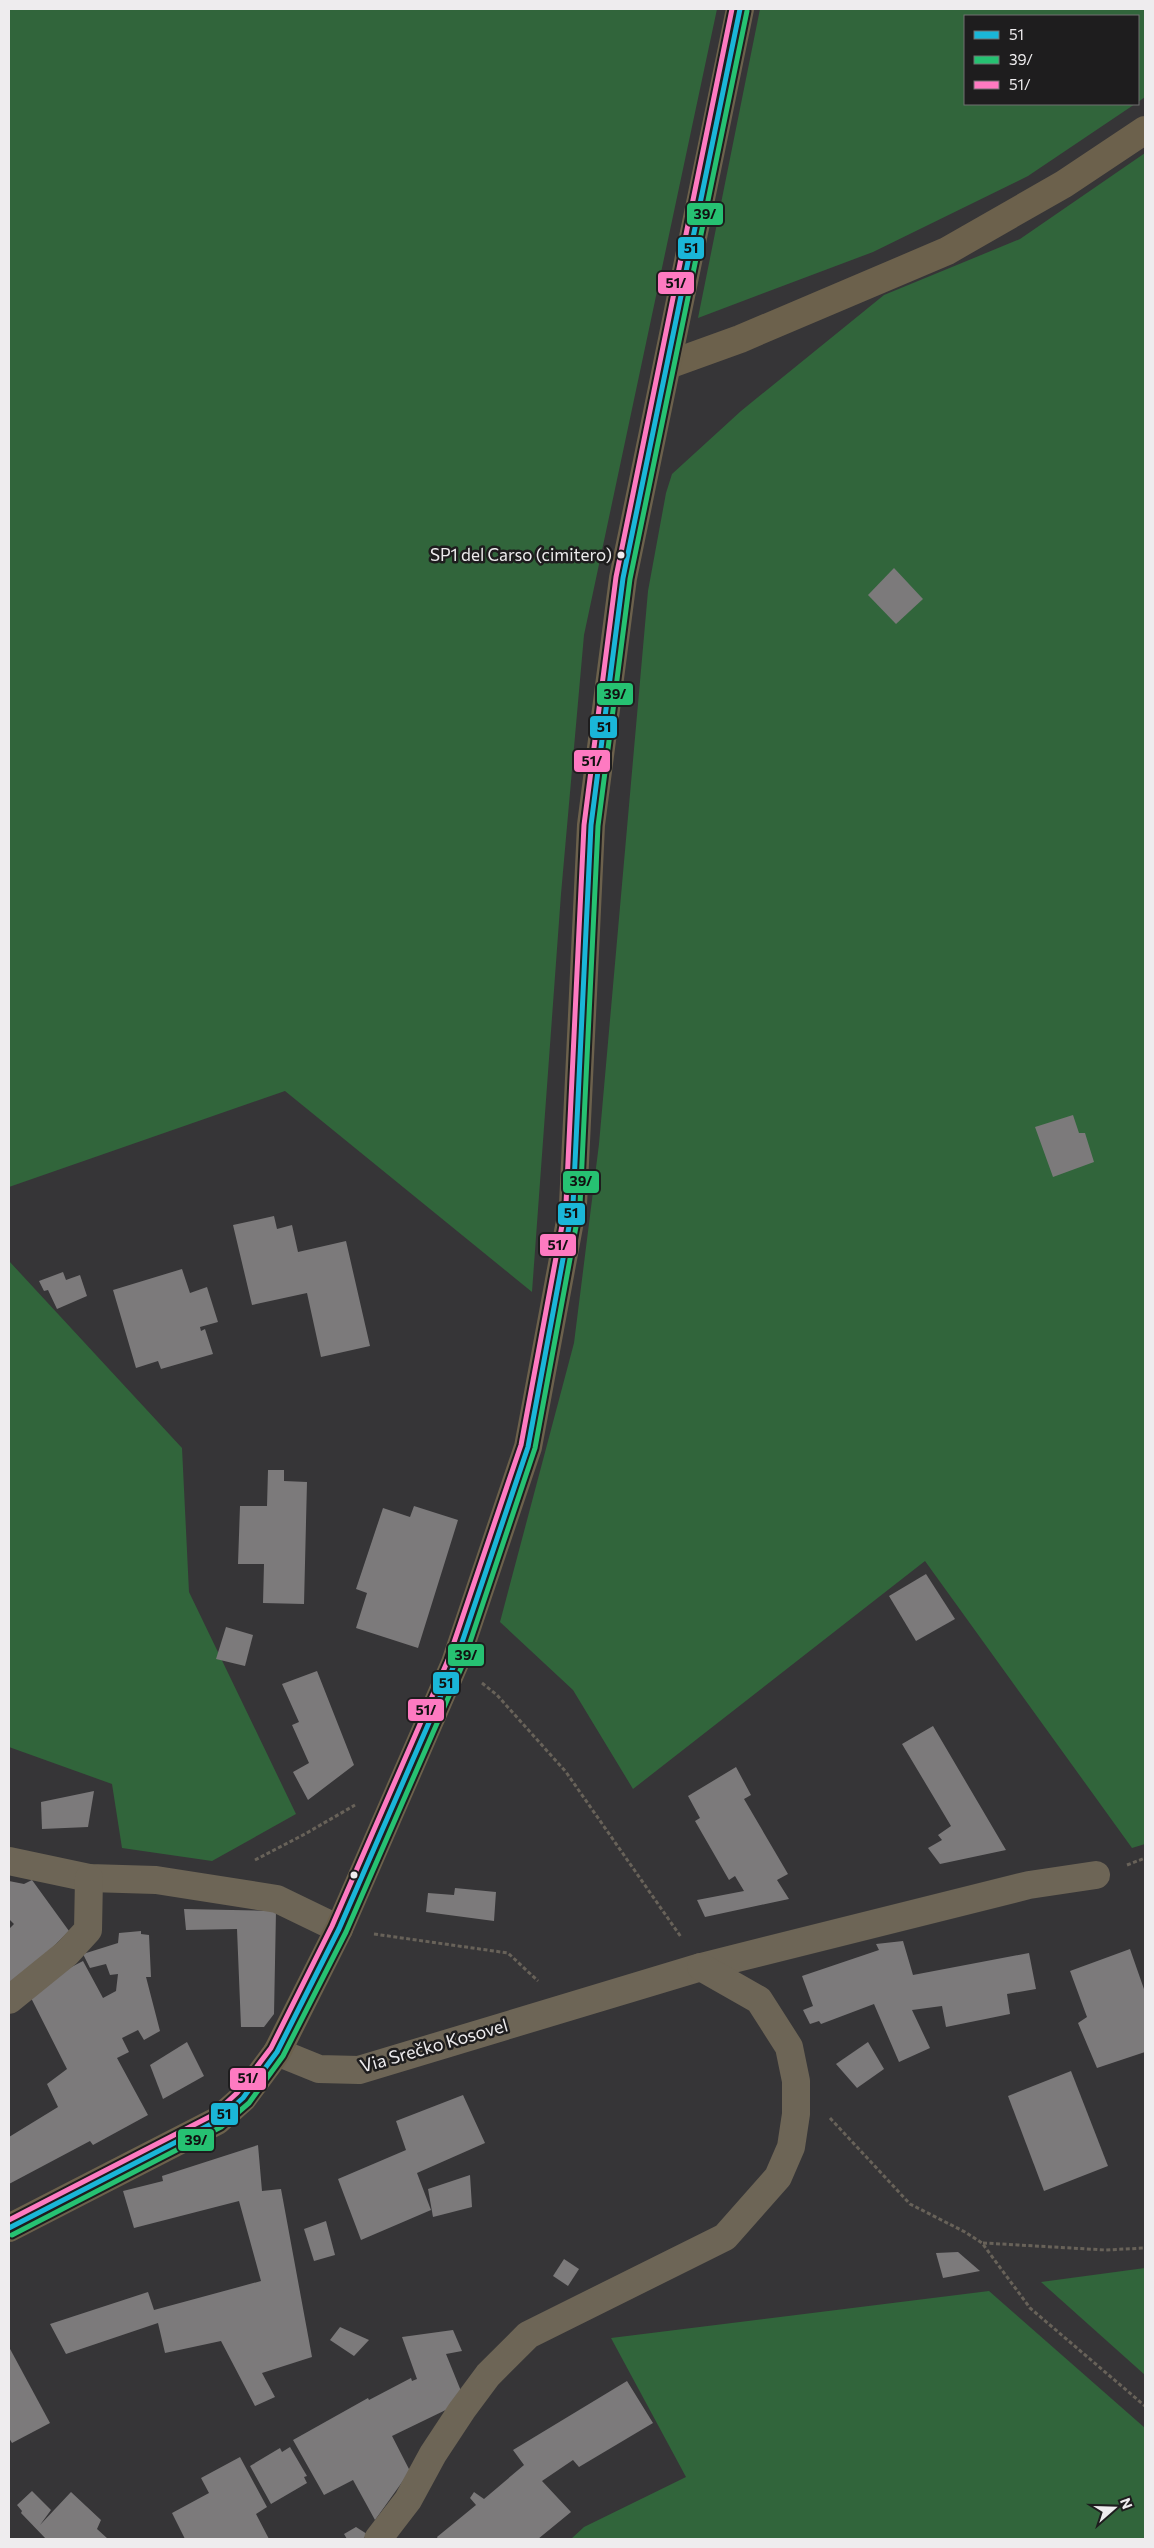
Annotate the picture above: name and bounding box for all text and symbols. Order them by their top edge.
legend [964,15,1139,105]
text: 51 [1009,25,1024,43]
text: 39/ [1009,50,1033,68]
text: 51/ [1009,75,1031,93]
line badge: 39/ [686,202,724,226]
text: 39/ [694,205,717,222]
line badge: 51 [677,236,705,260]
text: 51 [684,239,698,256]
line badge: 51/ [657,271,695,295]
text: 51/ [666,274,687,291]
place label: SP1 del Carso (cimitero) [430,544,612,565]
marker: SP1 del Carso (cimitero) [616,550,626,560]
line badge: 39/ [596,682,634,706]
text: 39/ [604,685,627,702]
line badge: 51 [589,715,618,739]
text: 51 [597,718,611,735]
line badge: 51/ [573,749,611,773]
text: 51/ [582,752,603,769]
line badge: 39/ [562,1170,600,1194]
text: 39/ [570,1172,593,1189]
line badge: 51 [557,1202,586,1226]
text: 51 [564,1204,578,1221]
line badge: 51/ [539,1233,577,1257]
text: 51/ [548,1236,569,1253]
line badge: 39/ [447,1643,485,1667]
text: 39/ [455,1646,478,1663]
line badge: 51 [432,1671,460,1695]
text: 51 [439,1674,453,1691]
line badge: 51/ [407,1698,445,1722]
text: 51/ [416,1701,437,1718]
unlabelled marker [349,1870,359,1880]
street label: Via Srečko Kosovel [357,2013,510,2077]
line badge: 51/ [229,2067,267,2091]
text: 51/ [238,2069,259,2086]
line badge: 51 [210,2102,239,2126]
text: 51 [217,2105,231,2122]
line badge: 39/ [177,2128,215,2152]
text: 39/ [185,2131,208,2148]
north arrow [1089,2483,1139,2533]
text: N [1117,2496,1136,2511]

